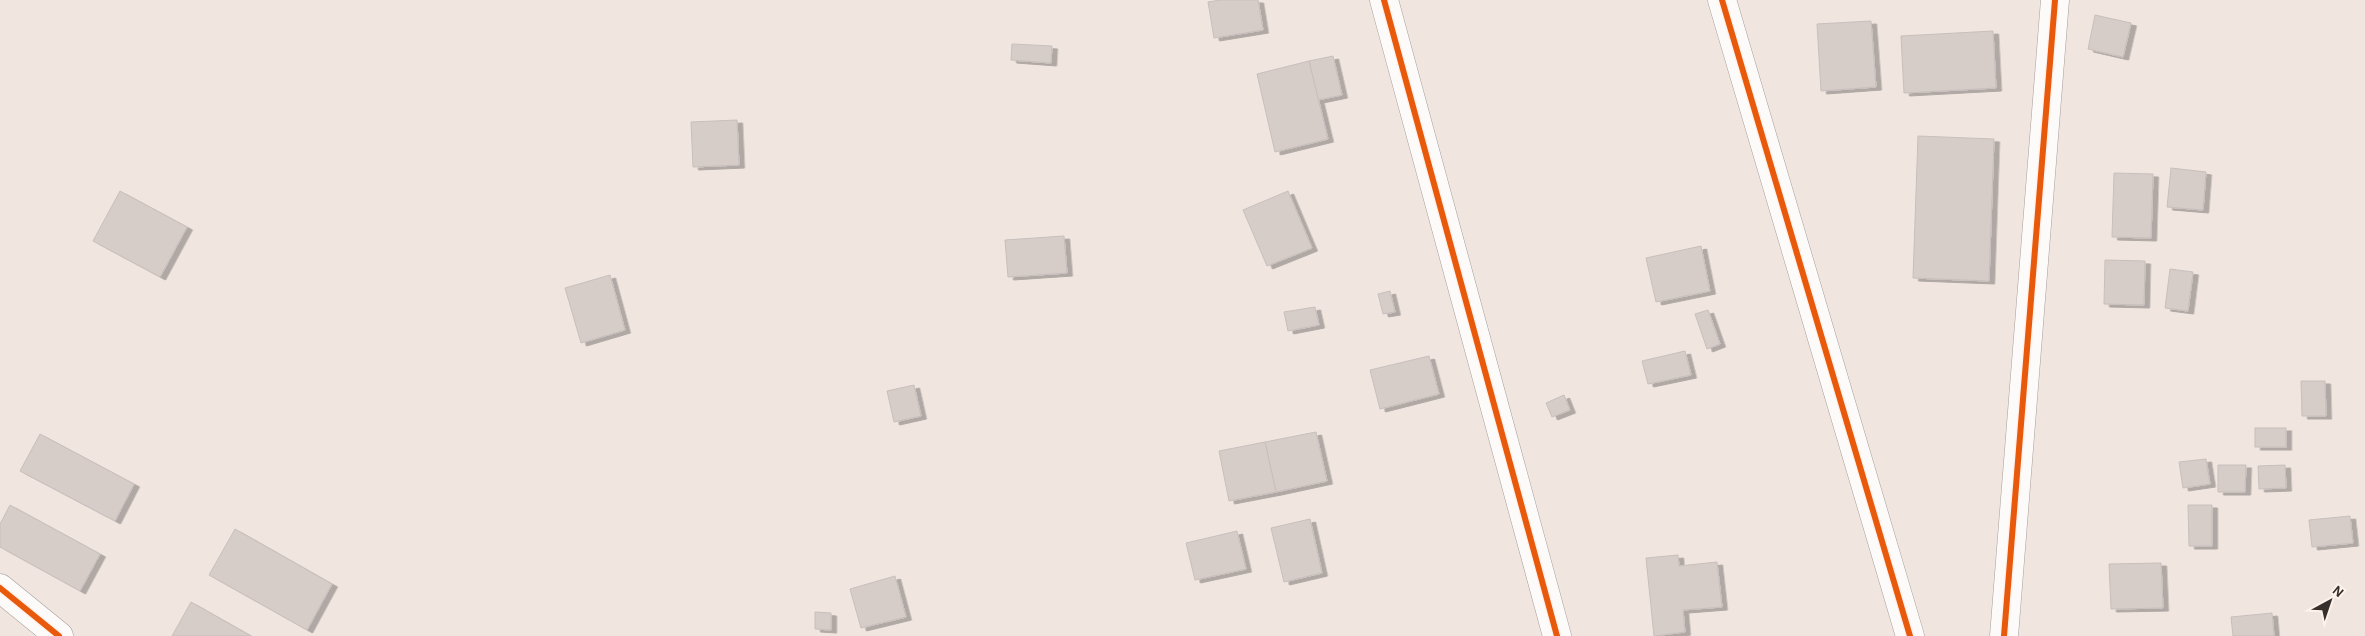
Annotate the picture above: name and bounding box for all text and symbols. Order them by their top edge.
north arrow [2305,576,2355,626]
text: N [2329,583,2346,600]

